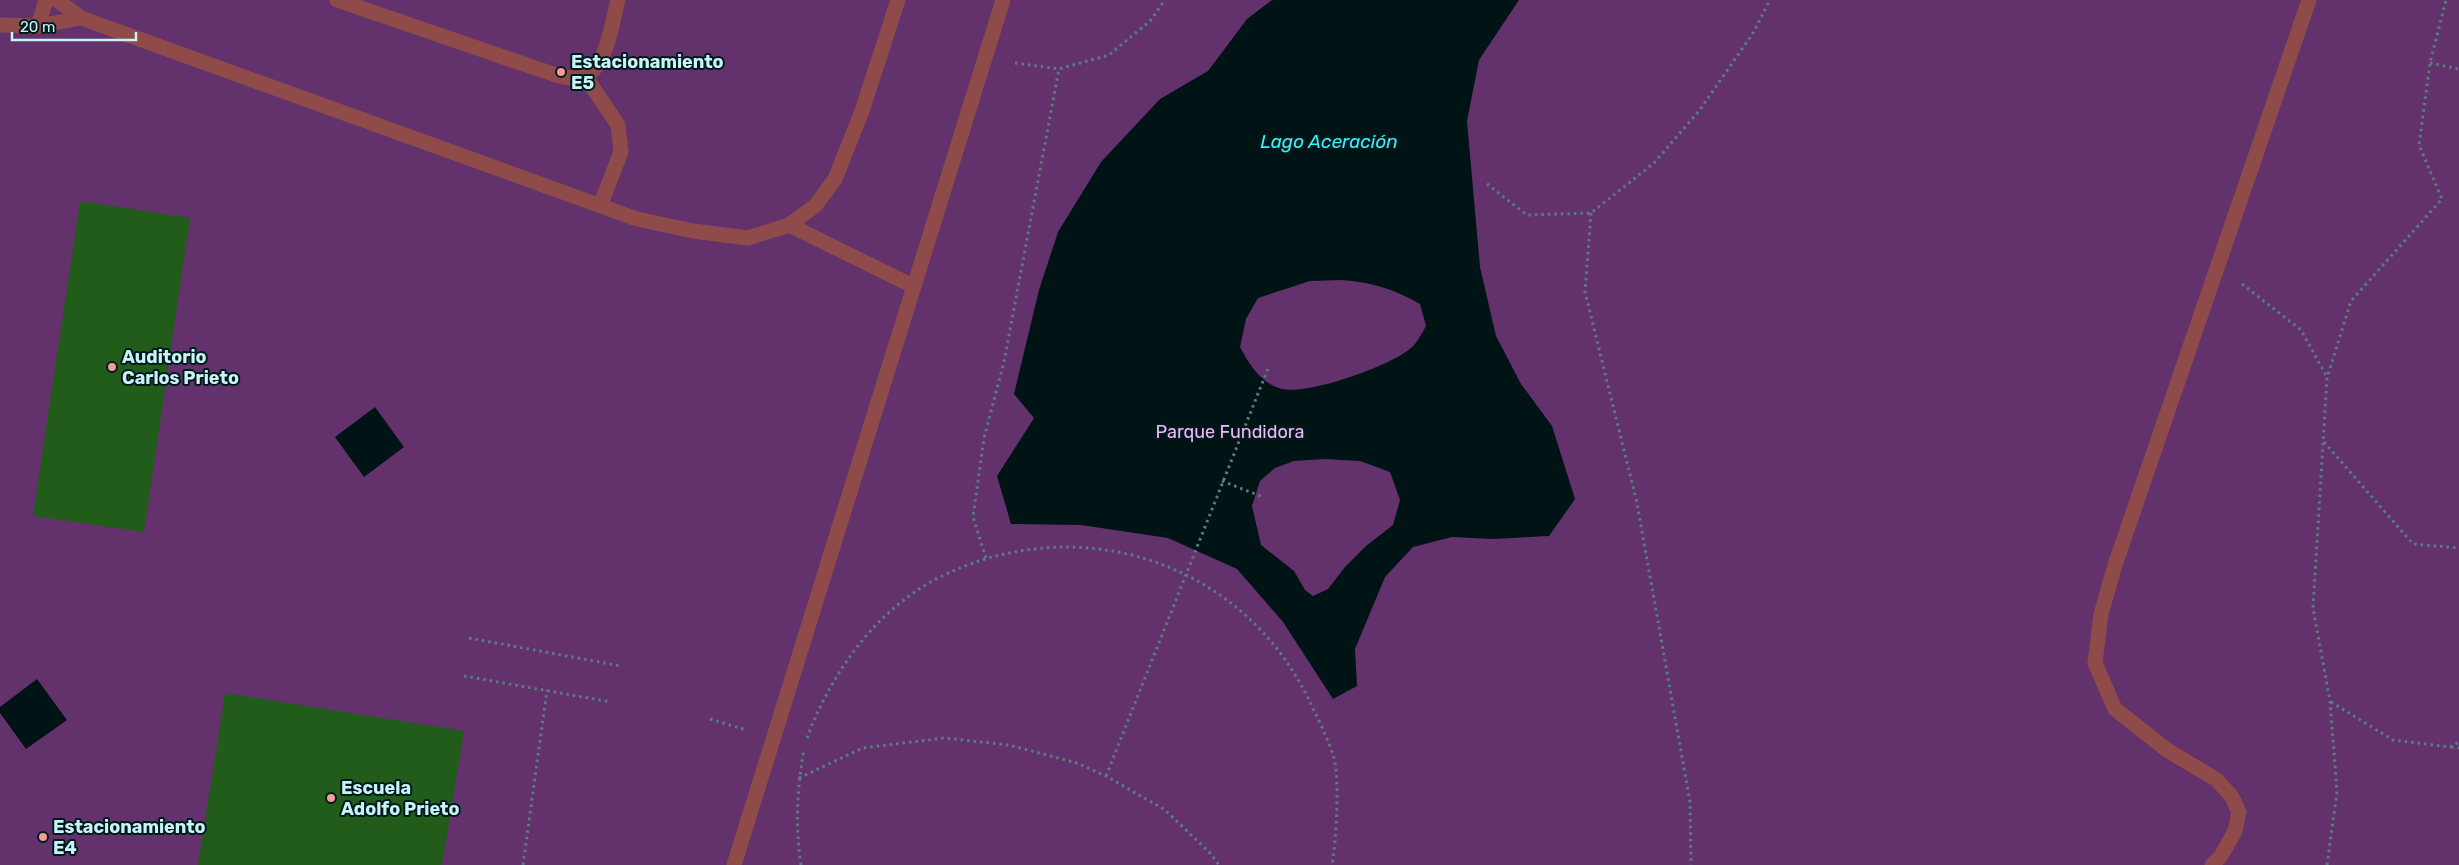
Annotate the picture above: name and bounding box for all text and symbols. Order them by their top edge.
scale bar [12,10,136,42]
text: 20 m [20,18,55,36]
place label: Estacionamiento E5 [571,51,724,94]
marker: Estacionamiento E5 [555,66,567,78]
water label: Lago Aceración [1260,130,1398,153]
place label: Auditorio Carlos Prieto [122,346,239,389]
marker: Auditorio Carlos Prieto [106,361,118,373]
park label: Parque Fundidora [1156,421,1304,443]
place label: Escuela Adolfo Prieto [341,777,460,820]
marker: Escuela Adolfo Prieto [325,792,337,804]
place label: Estacionamiento E4 [53,816,206,859]
marker: Estacionamiento E4 [37,831,49,843]

